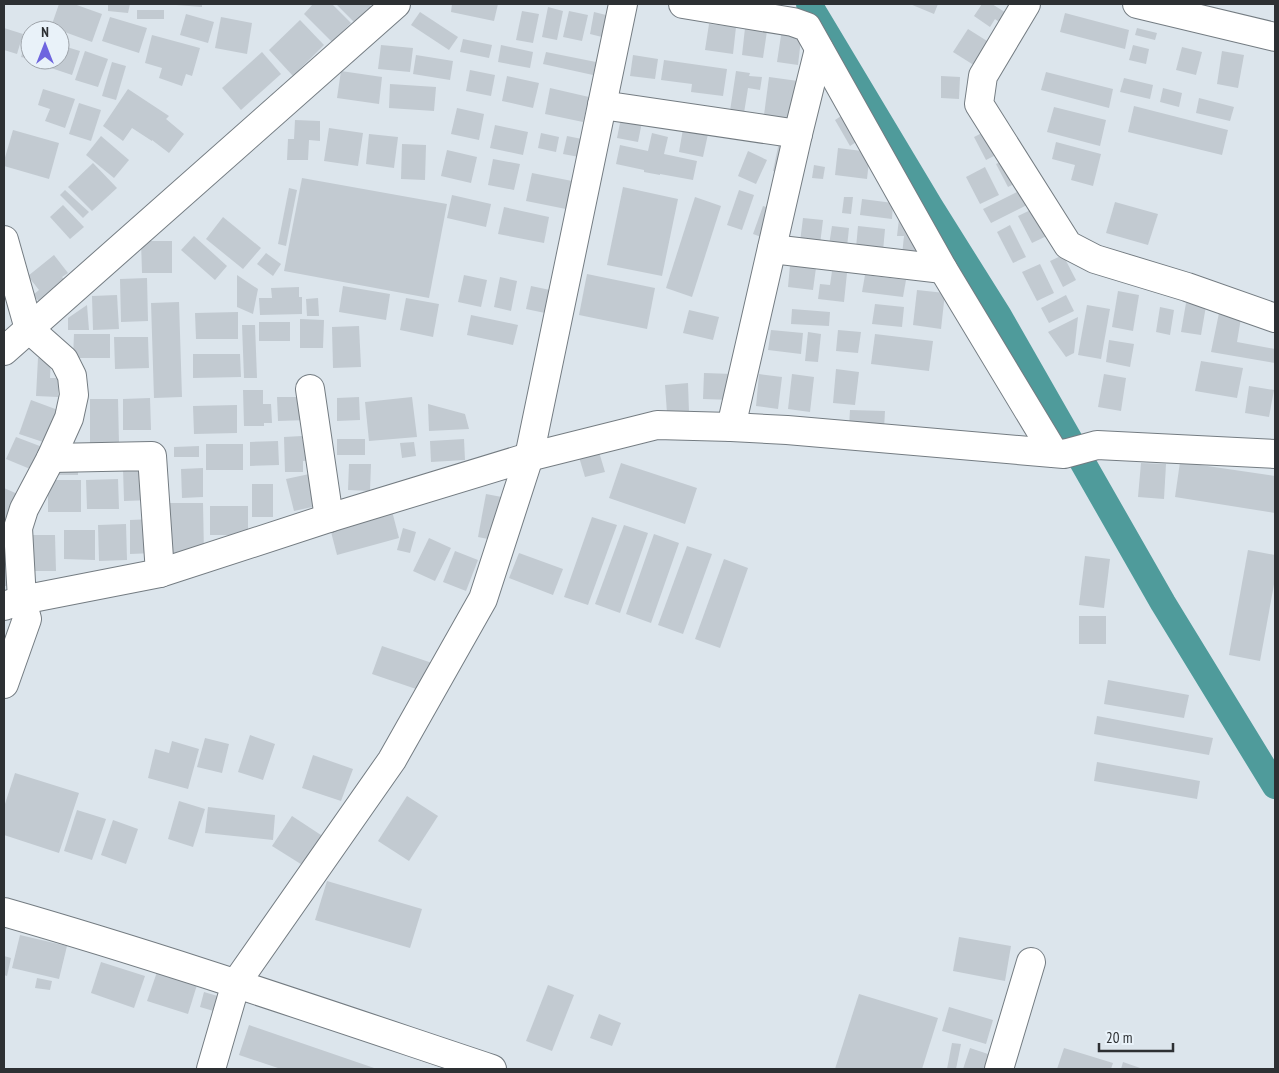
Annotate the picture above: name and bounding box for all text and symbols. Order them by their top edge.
north arrow [20,20,70,70]
text: N [41,23,49,41]
scale bar [1099,1020,1173,1052]
text: 20 m [1106,1028,1132,1047]

